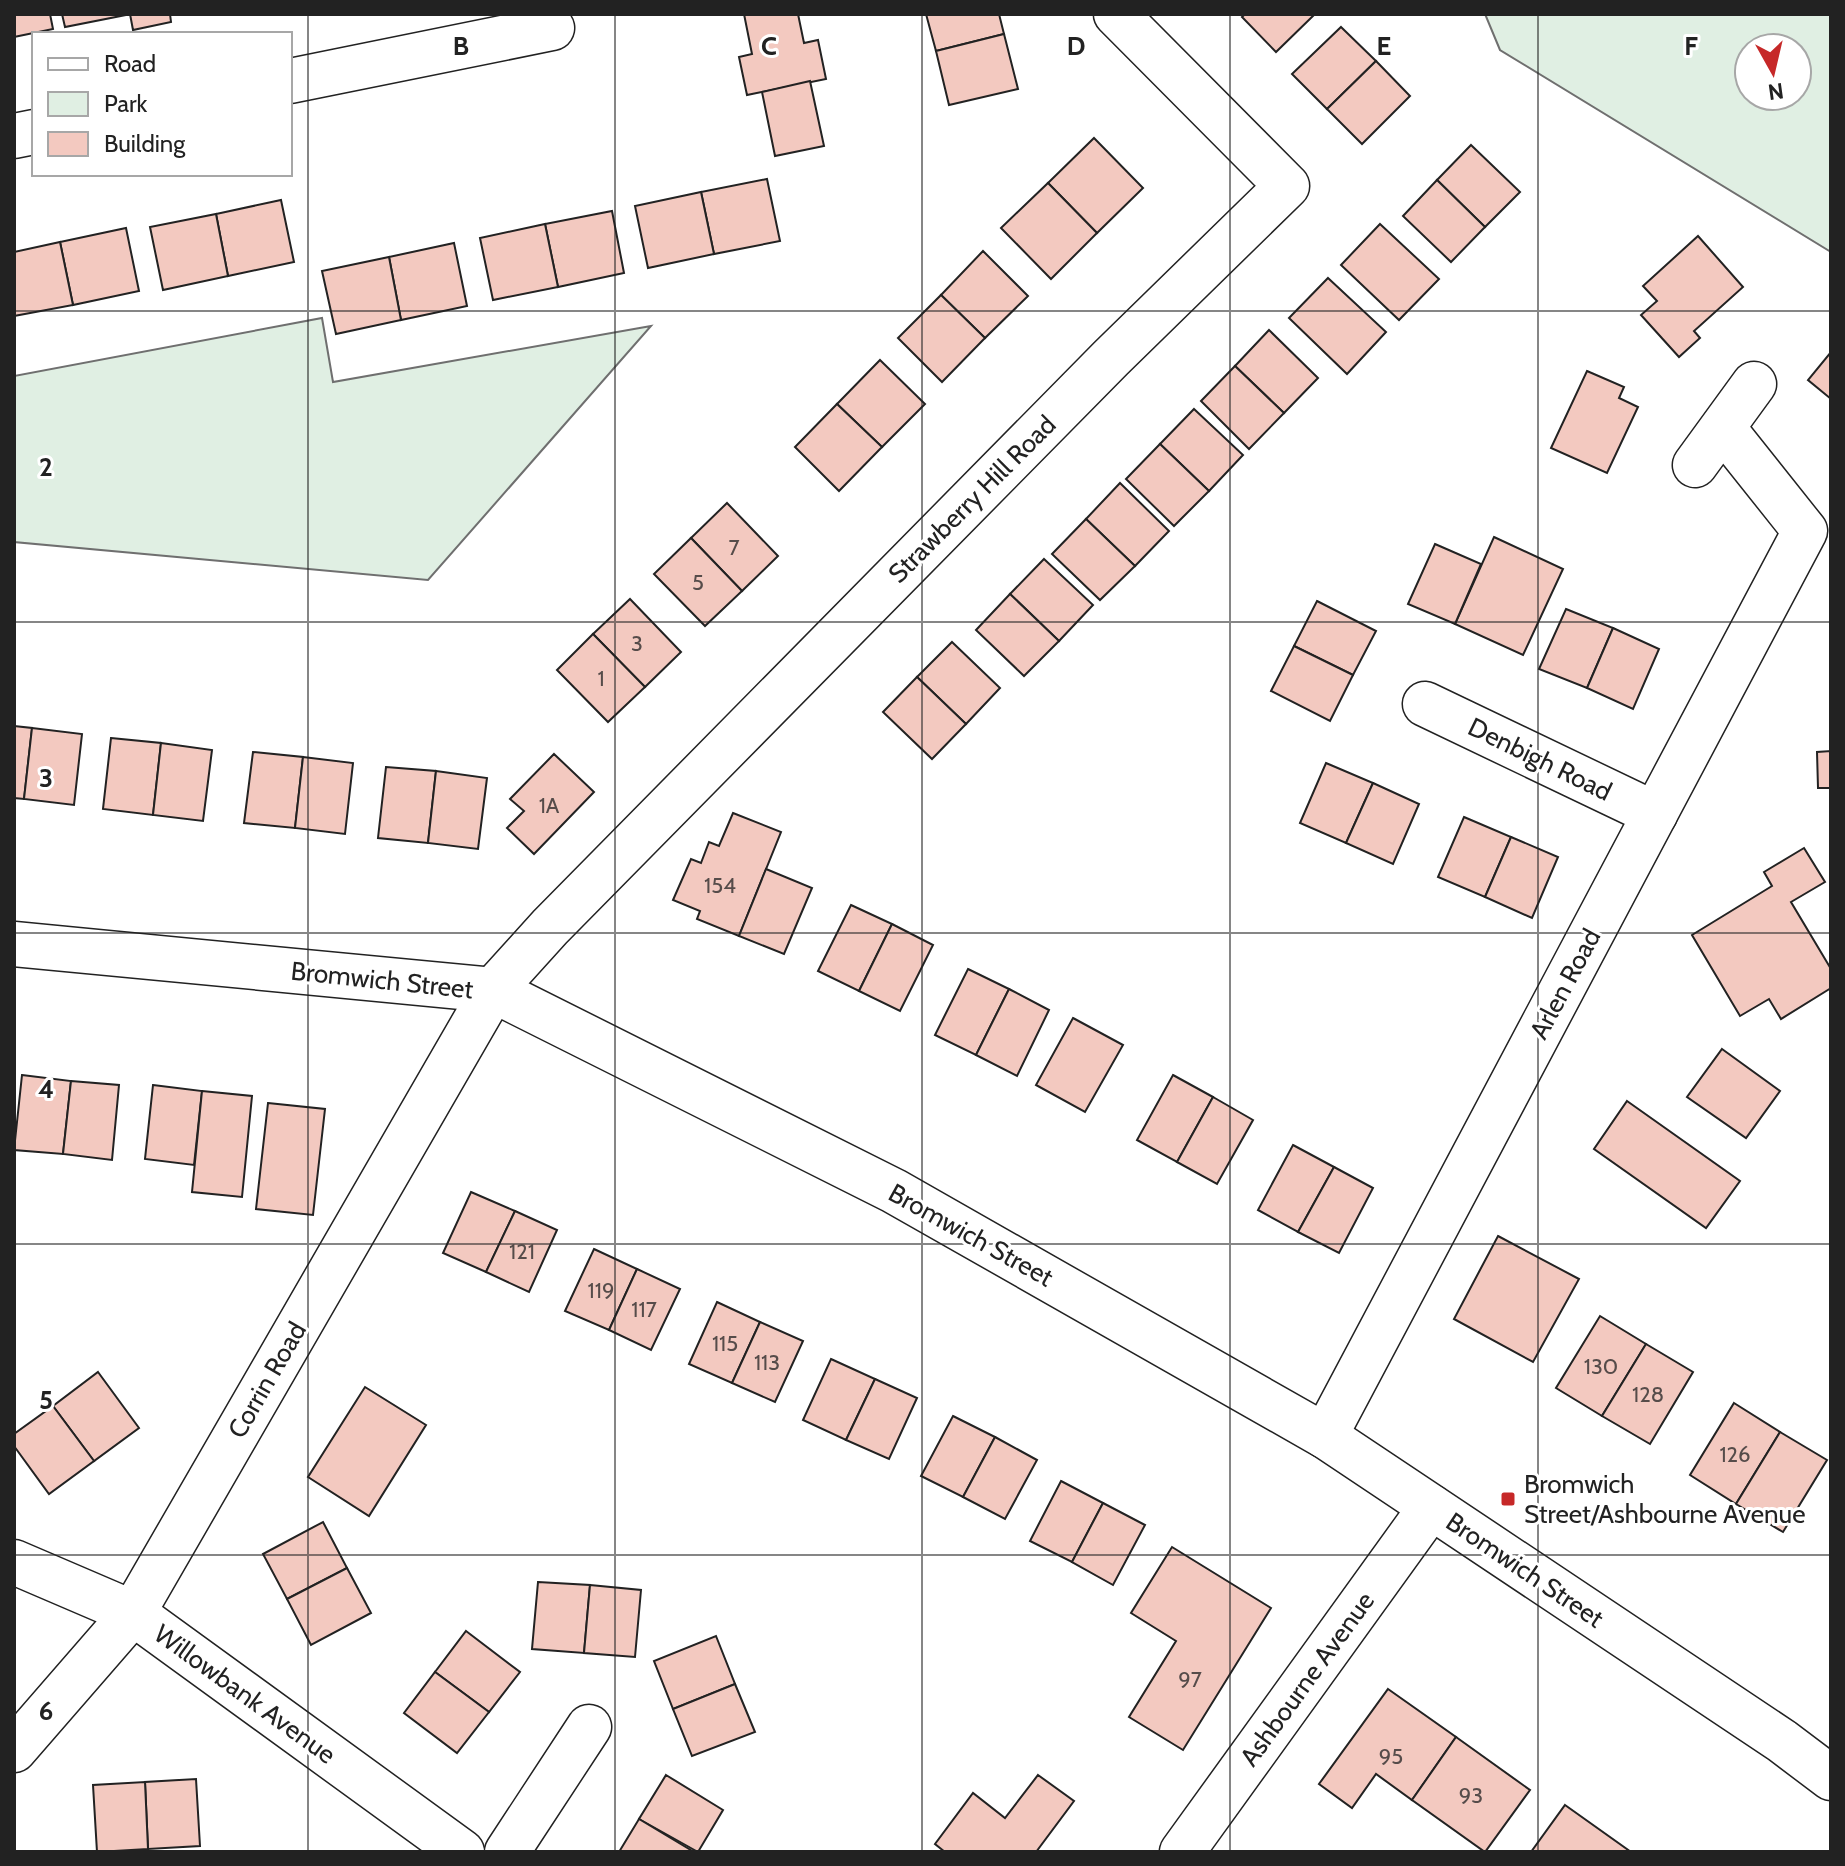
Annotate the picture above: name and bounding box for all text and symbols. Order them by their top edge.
text: B [453,30,469,62]
text: C [761,30,777,62]
text: D [1067,30,1085,62]
text: E [1377,30,1391,62]
text: F [1684,30,1698,62]
legend [32,32,292,176]
north arrow [1733,32,1813,112]
text: Road [104,49,156,78]
text: N [1766,77,1785,106]
text: Park [104,89,147,118]
text: Building [104,129,186,158]
street label: Strawberry Hill Road [882,409,1062,589]
text: 2 [39,451,53,483]
house number: 7 [728,534,740,561]
house number: 5 [692,569,704,596]
house number: 3 [631,630,643,657]
house number: 1 [597,665,605,692]
street label: Denbigh Road [1463,710,1617,808]
text: 3 [39,762,53,794]
house number: 1A [539,792,560,819]
house number: 154 [704,872,736,899]
street label: Arlen Road [1523,923,1607,1045]
street label: Bromwich Street [289,955,475,1006]
text: 4 [38,1073,54,1105]
street label: Bromwich Street [883,1177,1059,1293]
house number: 121 [509,1238,535,1265]
house number: 119 [588,1277,614,1304]
house number: 117 [631,1296,657,1323]
street label: Corrin Road [221,1316,313,1444]
house number: 115 [712,1330,738,1357]
house number: 113 [754,1349,780,1376]
house number: 130 [1584,1353,1618,1380]
house number: 128 [1632,1381,1664,1408]
text: 5 [39,1384,53,1416]
house number: 126 [1719,1441,1751,1468]
place label: Bromwich Street/Ashbourne Avenue [1524,1468,1806,1530]
marker: Bromwich Street/Ashbourne Avenue [1499,1490,1517,1508]
street label: Bromwich Street [1440,1506,1610,1635]
street label: Ashbourne Avenue [1233,1586,1381,1772]
street label: Willowbank Avenue [148,1617,342,1771]
house number: 97 [1178,1666,1202,1693]
text: 6 [39,1695,53,1727]
house number: 95 [1379,1743,1403,1770]
house number: 93 [1459,1782,1483,1809]

